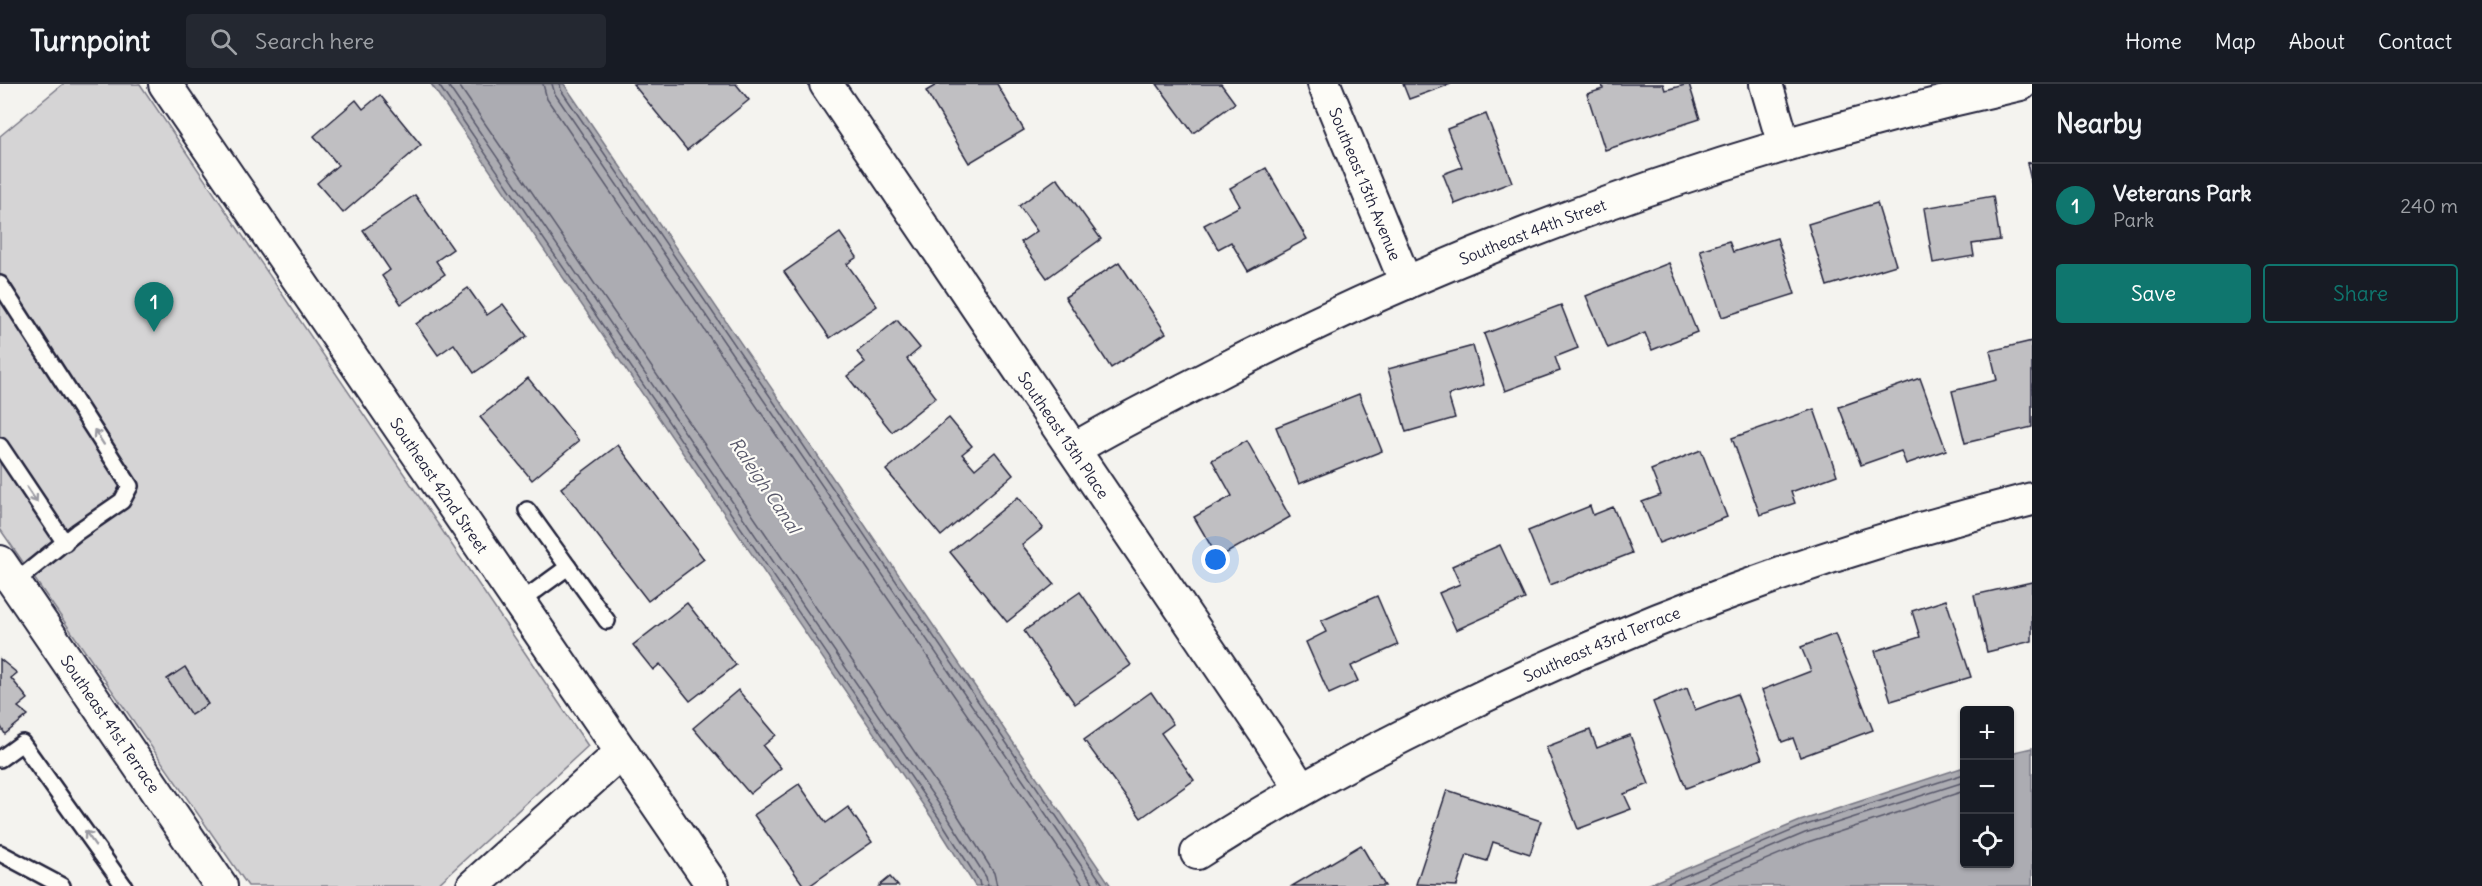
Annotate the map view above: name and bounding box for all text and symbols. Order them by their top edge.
search box [186,14,606,68]
text: Turnpoint [30,23,150,59]
icon: search [207,25,240,58]
text: Search here [255,27,374,55]
text: Home [2125,28,2182,55]
text: Map [2215,28,2256,55]
text: About [2289,28,2345,55]
text: Contact [2378,28,2452,55]
street label: Southeast 13th Avenue [1325,104,1406,263]
text: Nearby [2056,107,2142,140]
text: Veterans Park [2113,179,2252,207]
text: 1 [2072,193,2079,218]
text: 240 m [2400,193,2458,218]
street label: Southeast 44th Street [1456,194,1609,269]
text: Park [2113,207,2154,232]
button: Save [2056,264,2251,323]
button: Share [2263,264,2458,323]
pin: 1 [134,282,174,332]
street label: Southeast 13th Place [1014,368,1114,502]
street label: Southeast 42nd Street [386,414,493,557]
one-way arrow [92,429,104,446]
water label: Raleigh Canal [724,433,807,540]
one-way arrow [26,486,38,502]
your location [1201,545,1230,574]
street label: Southeast 43rd Terrace [1520,602,1683,686]
street label: Southeast 41st Terrace [56,651,164,797]
map controls [1960,706,2014,868]
button: + [1960,706,2014,760]
button: − [1960,760,2014,814]
button: locate [1960,814,2014,868]
one-way arrow [84,831,96,847]

